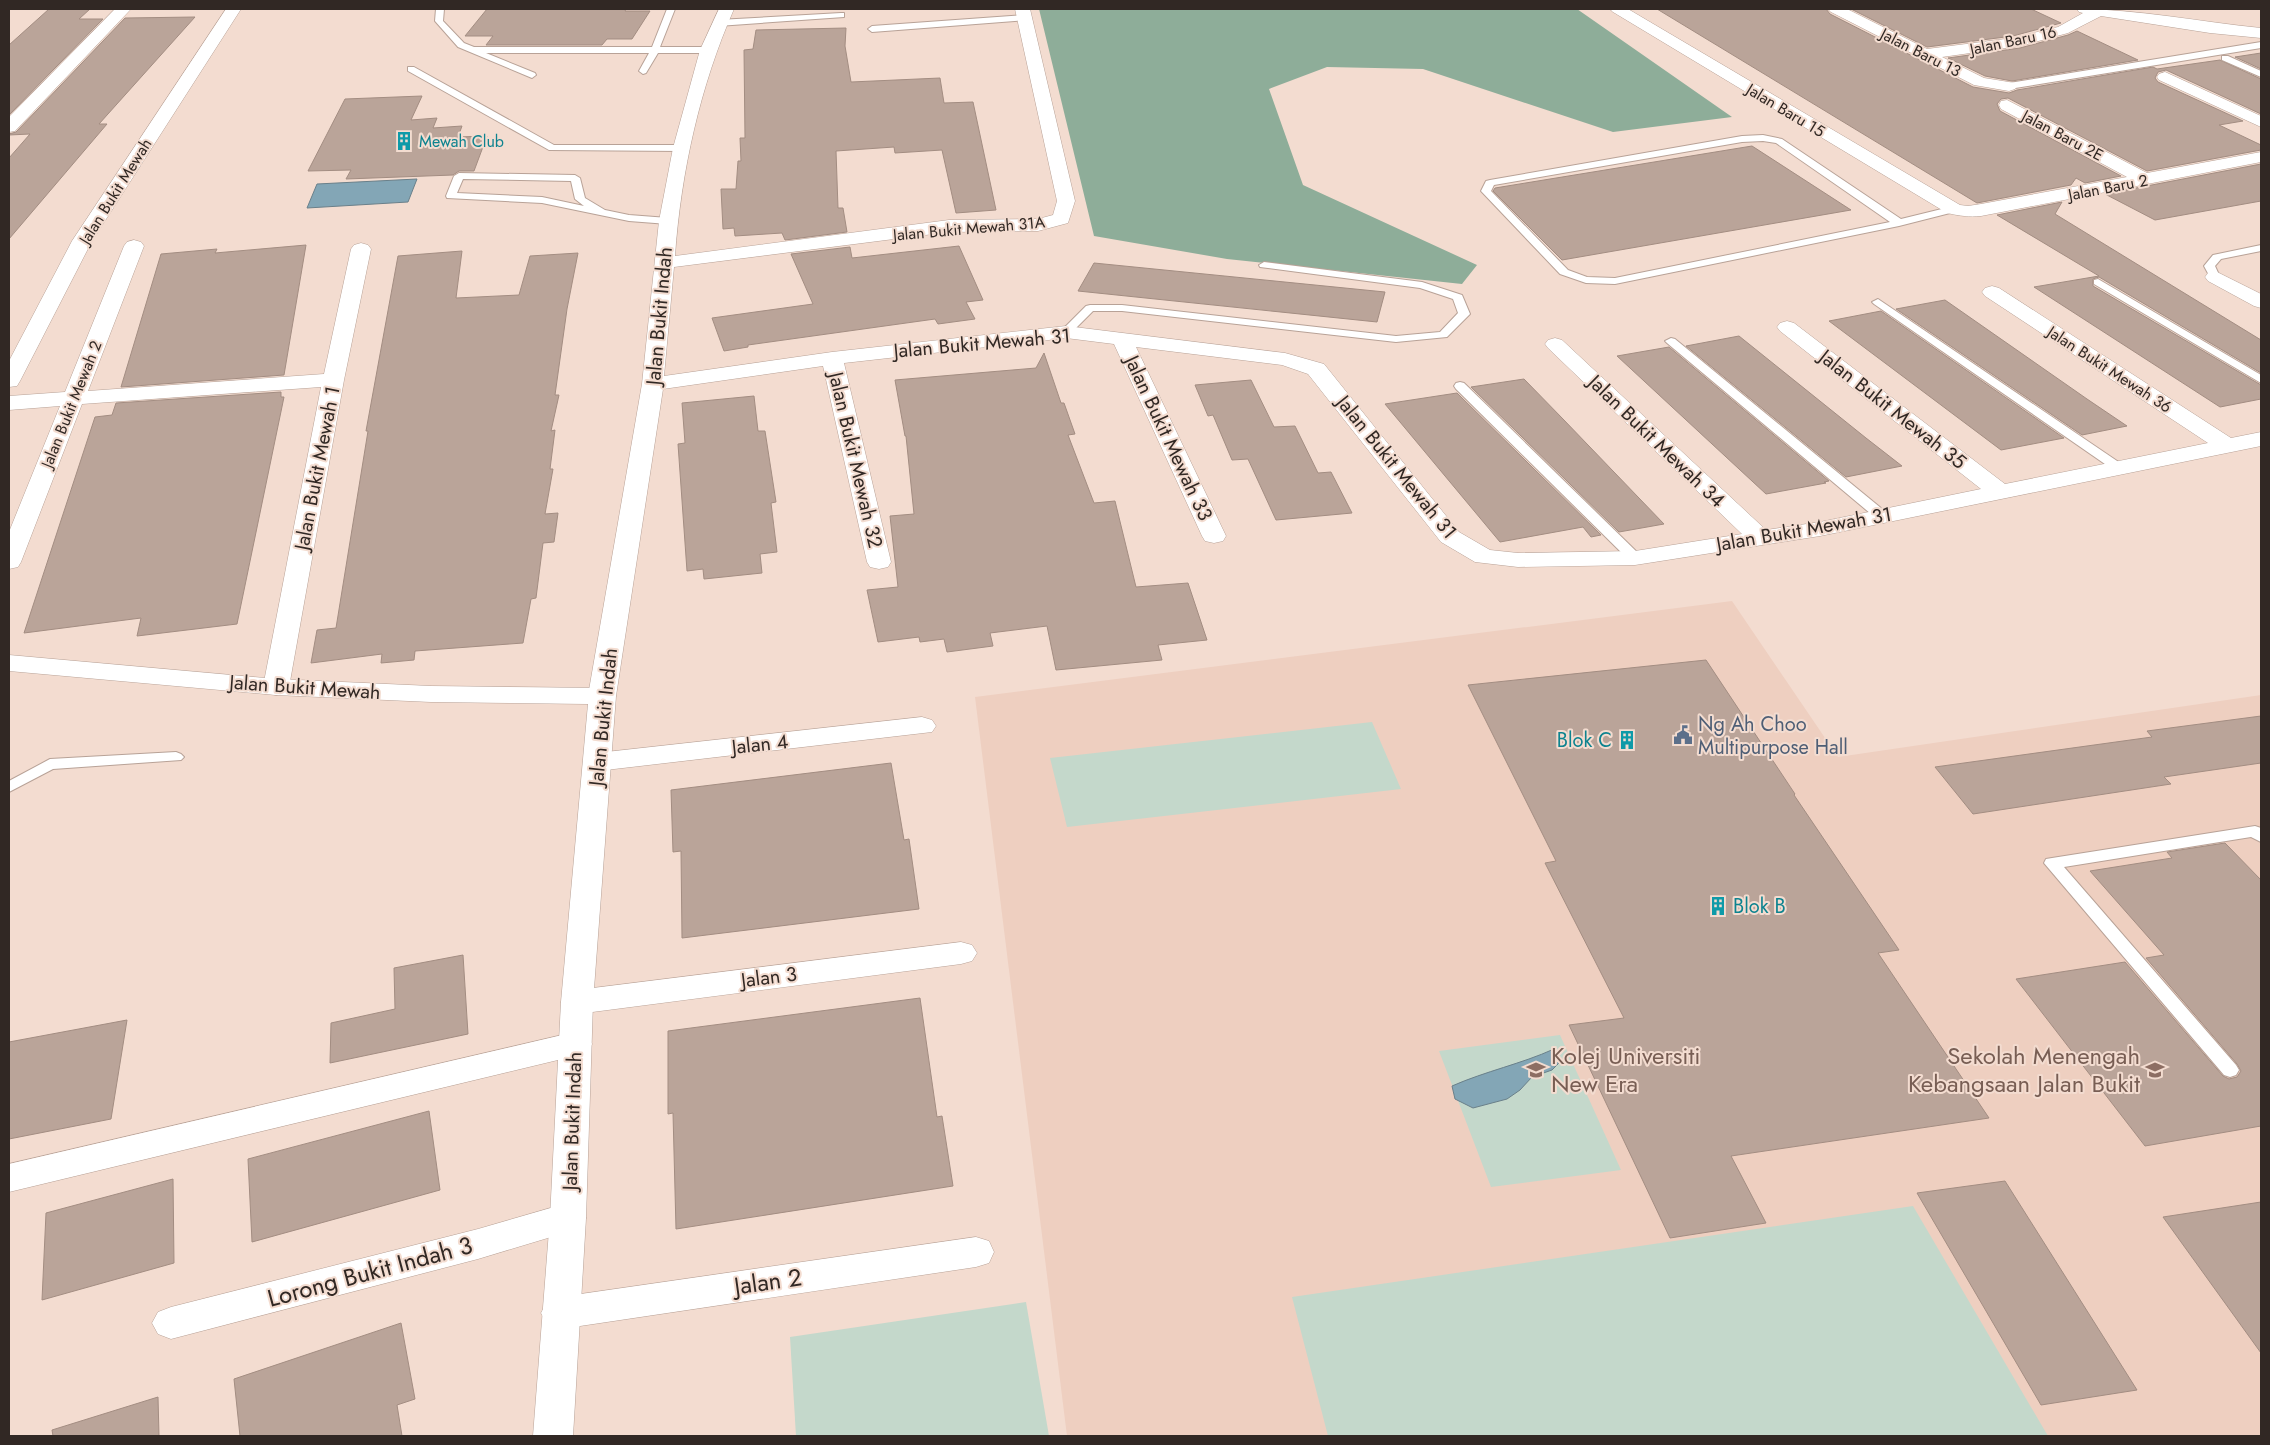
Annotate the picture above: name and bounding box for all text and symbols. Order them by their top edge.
street label: Jalan Baru 16 [1966,20,2058,61]
street label: Jalan Baru 13 [1875,21,1965,83]
street label: Jalan Baru 15 [1741,77,1829,143]
street label: Jalan Baru 2E [2016,103,2108,167]
building icon: Mewah Club [393,130,415,152]
place label: Mewah Club [419,130,504,153]
street label: Jalan Bukit Mewah [72,134,157,250]
street label: Jalan Baru 2 [2064,169,2150,207]
street label: Jalan Bukit Mewah 31A [890,210,1046,247]
street label: Jalan Bukit Indah [639,246,680,389]
street label: Jalan Bukit Mewah 36 [2041,319,2176,418]
street label: Jalan Bukit Mewah 31 [889,321,1072,366]
street label: Jalan Bukit Mewah 2 [35,337,107,473]
street label: Jalan Bukit Mewah 35 [1811,341,1972,476]
street label: Jalan Bukit Mewah 33 [1116,348,1220,526]
street label: Jalan Bukit Mewah 32 [820,366,890,551]
street label: Jalan Bukit Mewah 34 [1580,366,1732,515]
street label: Jalan Bukit Mewah 1 [287,384,348,556]
street label: Jalan Bukit Mewah 31 [1328,387,1464,545]
street label: Jalan Bukit Mewah 31 [1711,500,1894,560]
street label: Jalan Bukit Indah [582,647,625,790]
street label: Jalan Bukit Mewah [225,668,382,707]
place label: Ng Ah Choo Multipurpose Hall [1698,710,1848,762]
public building icon: Ng Ah Choo Multipurpose Hall [1672,724,1694,746]
place label: Blok C [1557,726,1612,755]
street label: Jalan 4 [727,727,790,762]
building icon: Blok C [1616,729,1638,751]
place label: Blok B [1733,892,1786,921]
building icon: Blok B [1707,895,1729,917]
street label: Jalan 3 [736,960,799,996]
place label: Kolej Universiti New Era [1551,1038,1701,1101]
place label: Sekolah Menengah Kebangsaan Jalan Bukit [1908,1038,2140,1101]
street label: Jalan Bukit Indah [555,1051,589,1194]
school or university icon: Kolej Universiti New Era [1525,1059,1547,1081]
school or university icon: Sekolah Menengah Kebangsaan Jalan Bukit [2144,1059,2166,1081]
street label: Lorong Bukit Indah 3 [264,1227,476,1316]
street label: Jalan 2 [729,1259,804,1304]

